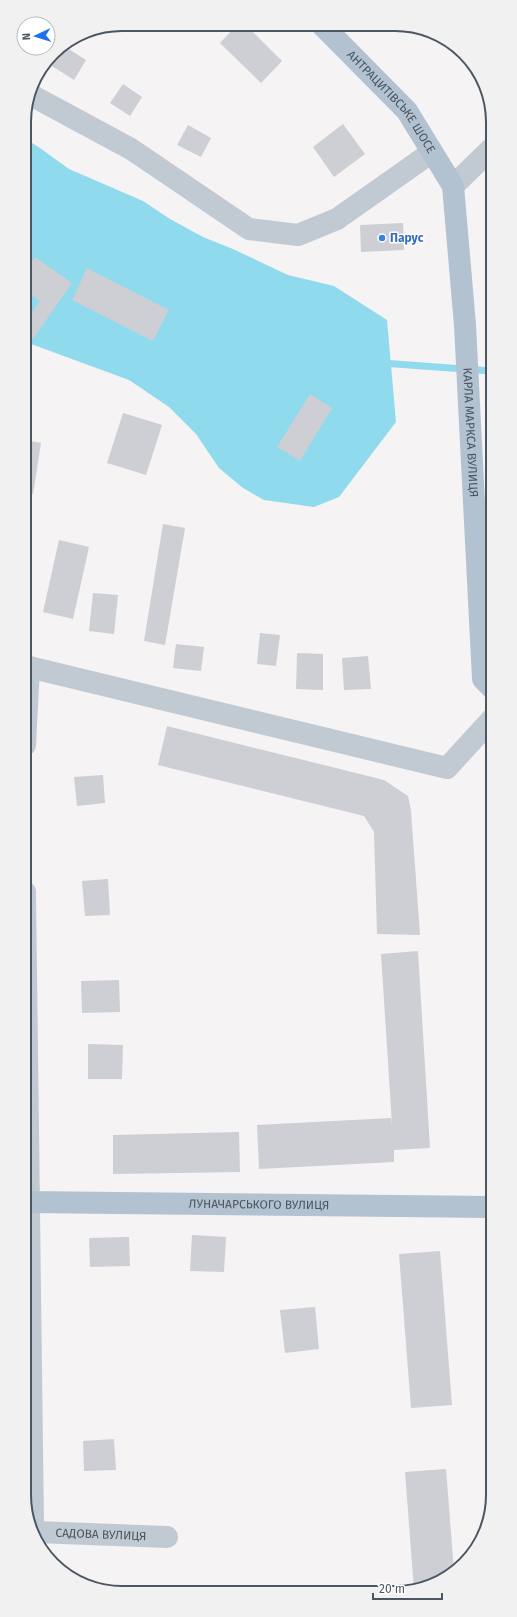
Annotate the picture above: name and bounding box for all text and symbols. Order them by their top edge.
north arrow [16,16,56,56]
text: N [20,33,33,41]
street label: АНТРАЦИТІВСЬКЕ ШОСЕ [344,48,438,156]
place label: Парус [390,231,424,245]
marker: Парус [377,233,387,243]
street label: КАРЛА МАРКСА ВУЛИЦЯ [460,367,481,498]
street label: ЛУНАЧАРСЬКОГО ВУЛИЦЯ [189,1197,329,1212]
street label: САДОВА ВУЛИЦЯ [55,1526,147,1543]
scale bar [373,1575,442,1601]
text: 20 m [379,1582,405,1596]

